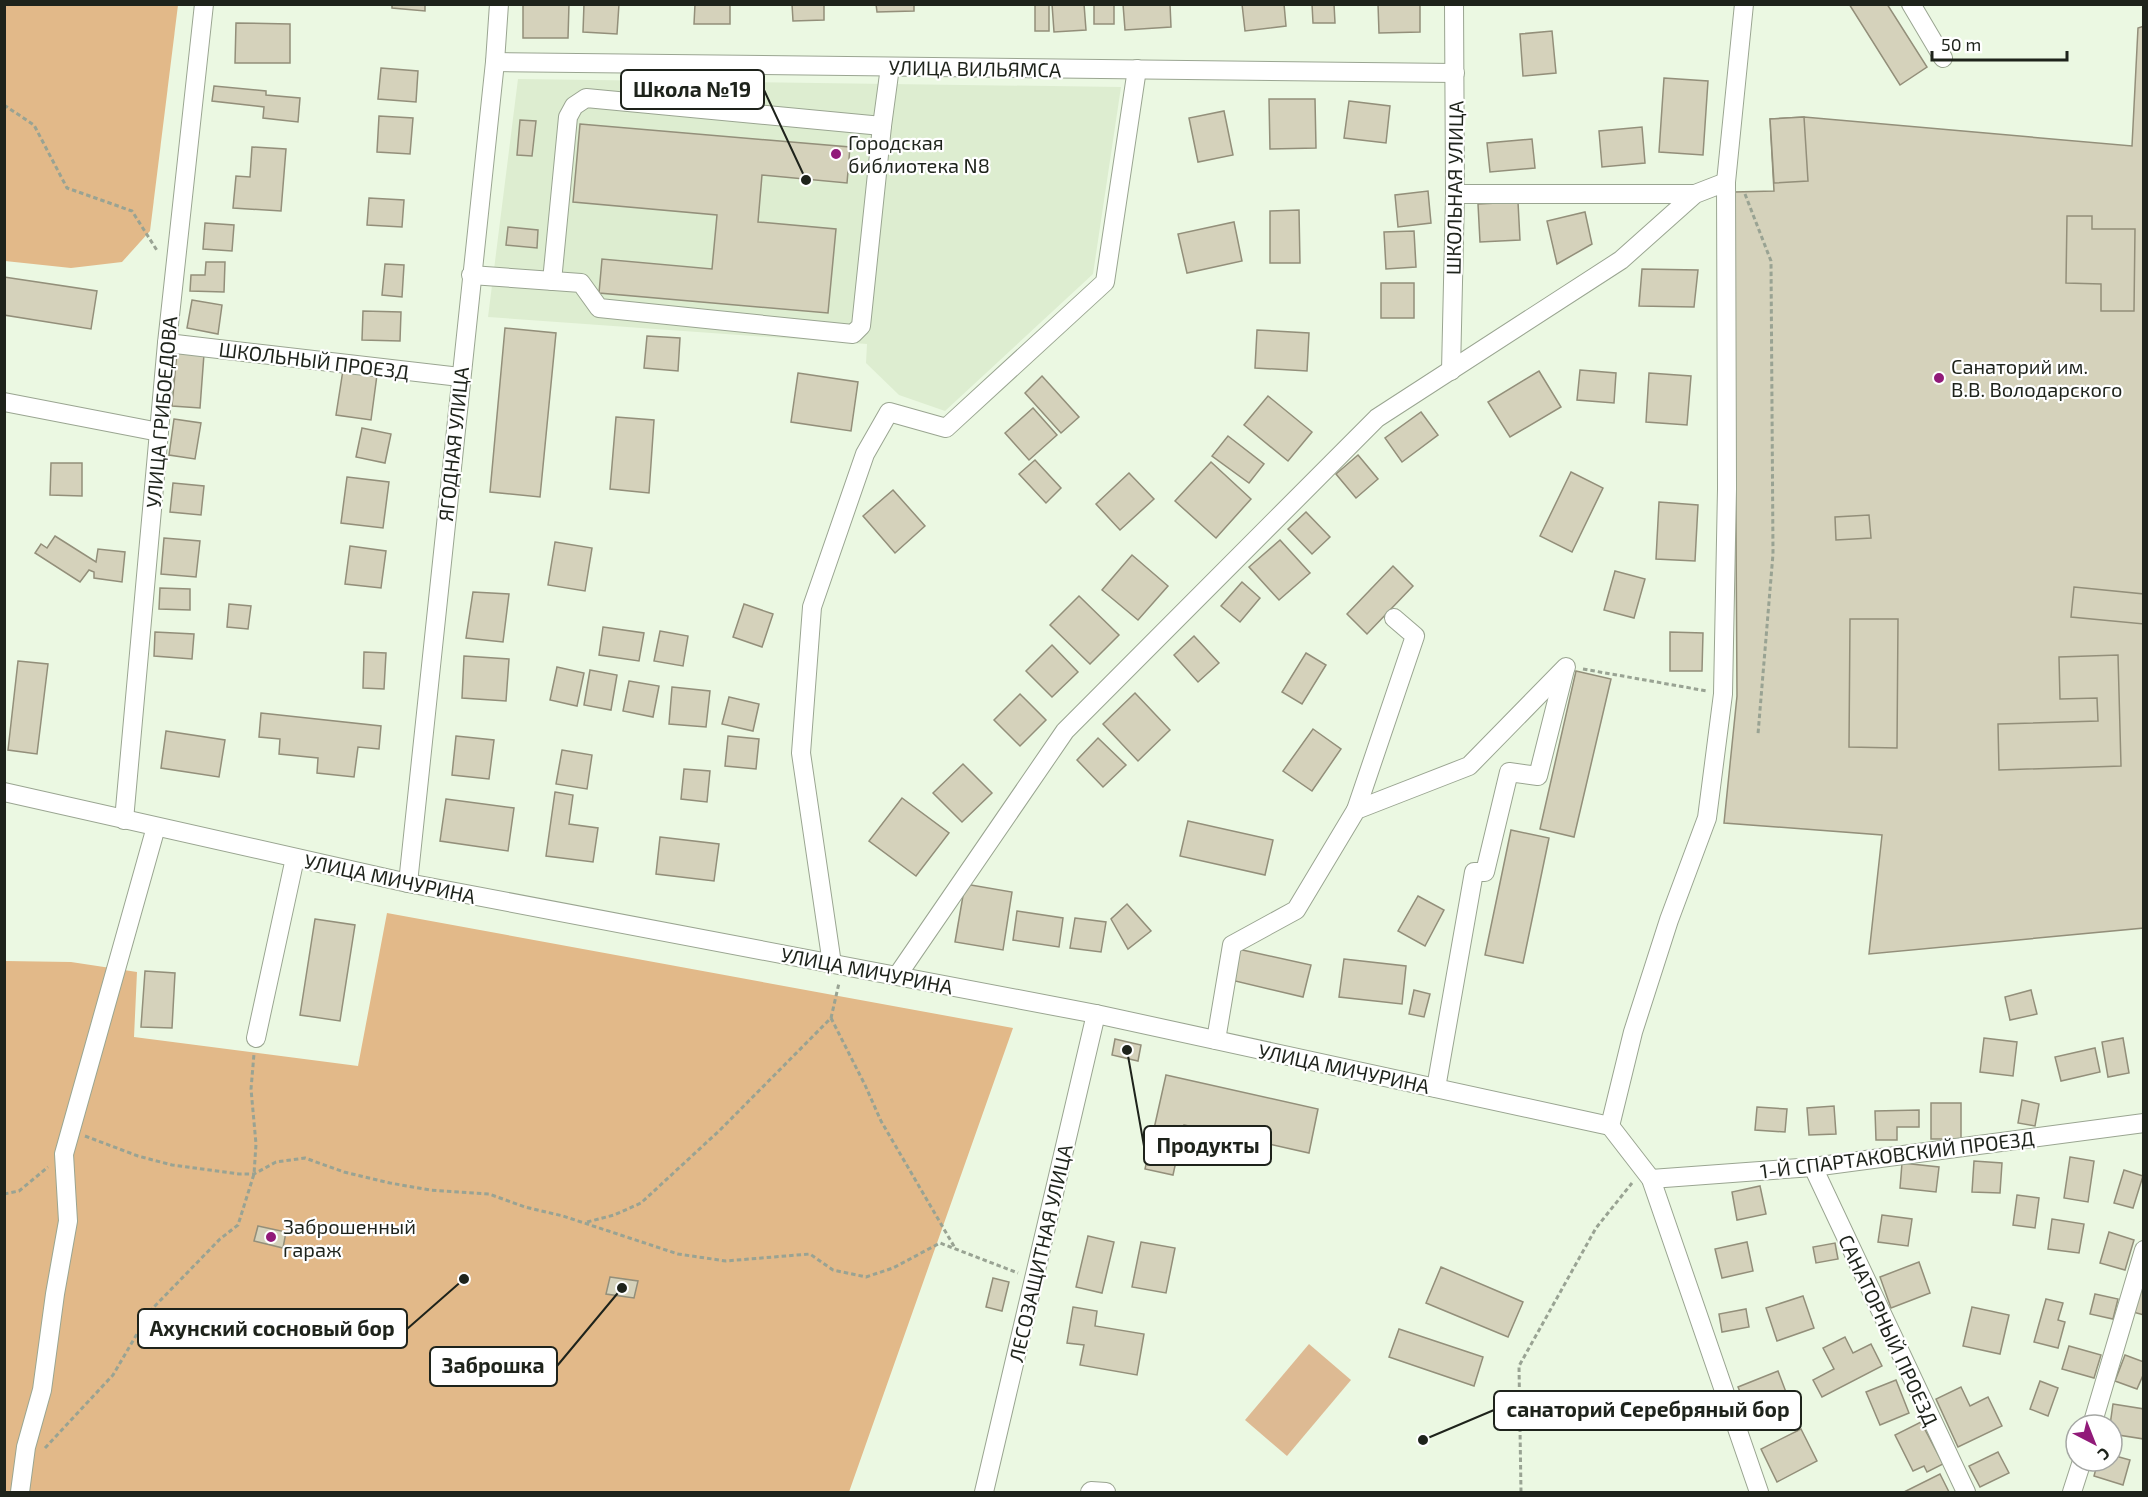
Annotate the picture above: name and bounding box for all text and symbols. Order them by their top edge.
scale bar [1932,24,2067,62]
text: 50 m [1941,33,1981,55]
street label: УЛИЦА ВИЛЬЯМСА [888,54,1062,82]
callout: Школа №19 [621,70,764,109]
text: Школа №19 [633,76,751,101]
street label: ШКОЛЬНАЯ УЛИЦА [1440,100,1468,275]
place label: Городская библиотека N8 [848,130,990,177]
marker: Городская библиотека N8 [829,147,843,161]
street label: УЛИЦА ГРИБОЕДОВА [141,315,181,509]
street label: ШКОЛЬНЫЙ ПРОЕЗД [217,336,411,384]
place label: Санаторий им. В.В. Володарского [1951,354,2122,401]
street label: ЯГОДНАЯ УЛИЦА [433,365,473,522]
marker: Санаторий им. В.В. Володарского [1932,371,1946,385]
street label: УЛИЦА МИЧУРИНА [302,848,478,908]
street label: УЛИЦА МИЧУРИНА [779,942,955,999]
street label: УЛИЦА МИЧУРИНА [1256,1038,1432,1098]
street label: 1-Й СПАРТАКОВСКИЙ ПРОЕЗД [1759,1125,2036,1183]
callout: Продукты [1144,1126,1271,1165]
text: Продукты [1156,1132,1260,1157]
street label: ЛЕСОЗАЩИТНАЯ УЛИЦА [1003,1141,1077,1364]
place label: Заброшенный гараж [283,1214,416,1261]
marker: Заброшенный гараж [264,1230,278,1244]
street label: САНАТОРНЫЙ ПРОЕЗД [1834,1231,1944,1430]
callout: Ахунский сосновый бор [138,1309,407,1348]
text: Ахунский сосновый бор [149,1315,395,1340]
callout: Заброшка [430,1347,557,1386]
text: Заброшка [441,1352,545,1377]
callout: санаторий Серебряный бор [1494,1391,1801,1430]
text: санаторий Серебряный бор [1506,1396,1790,1421]
north arrow [2064,1413,2124,1473]
text: С [2095,1444,2114,1465]

